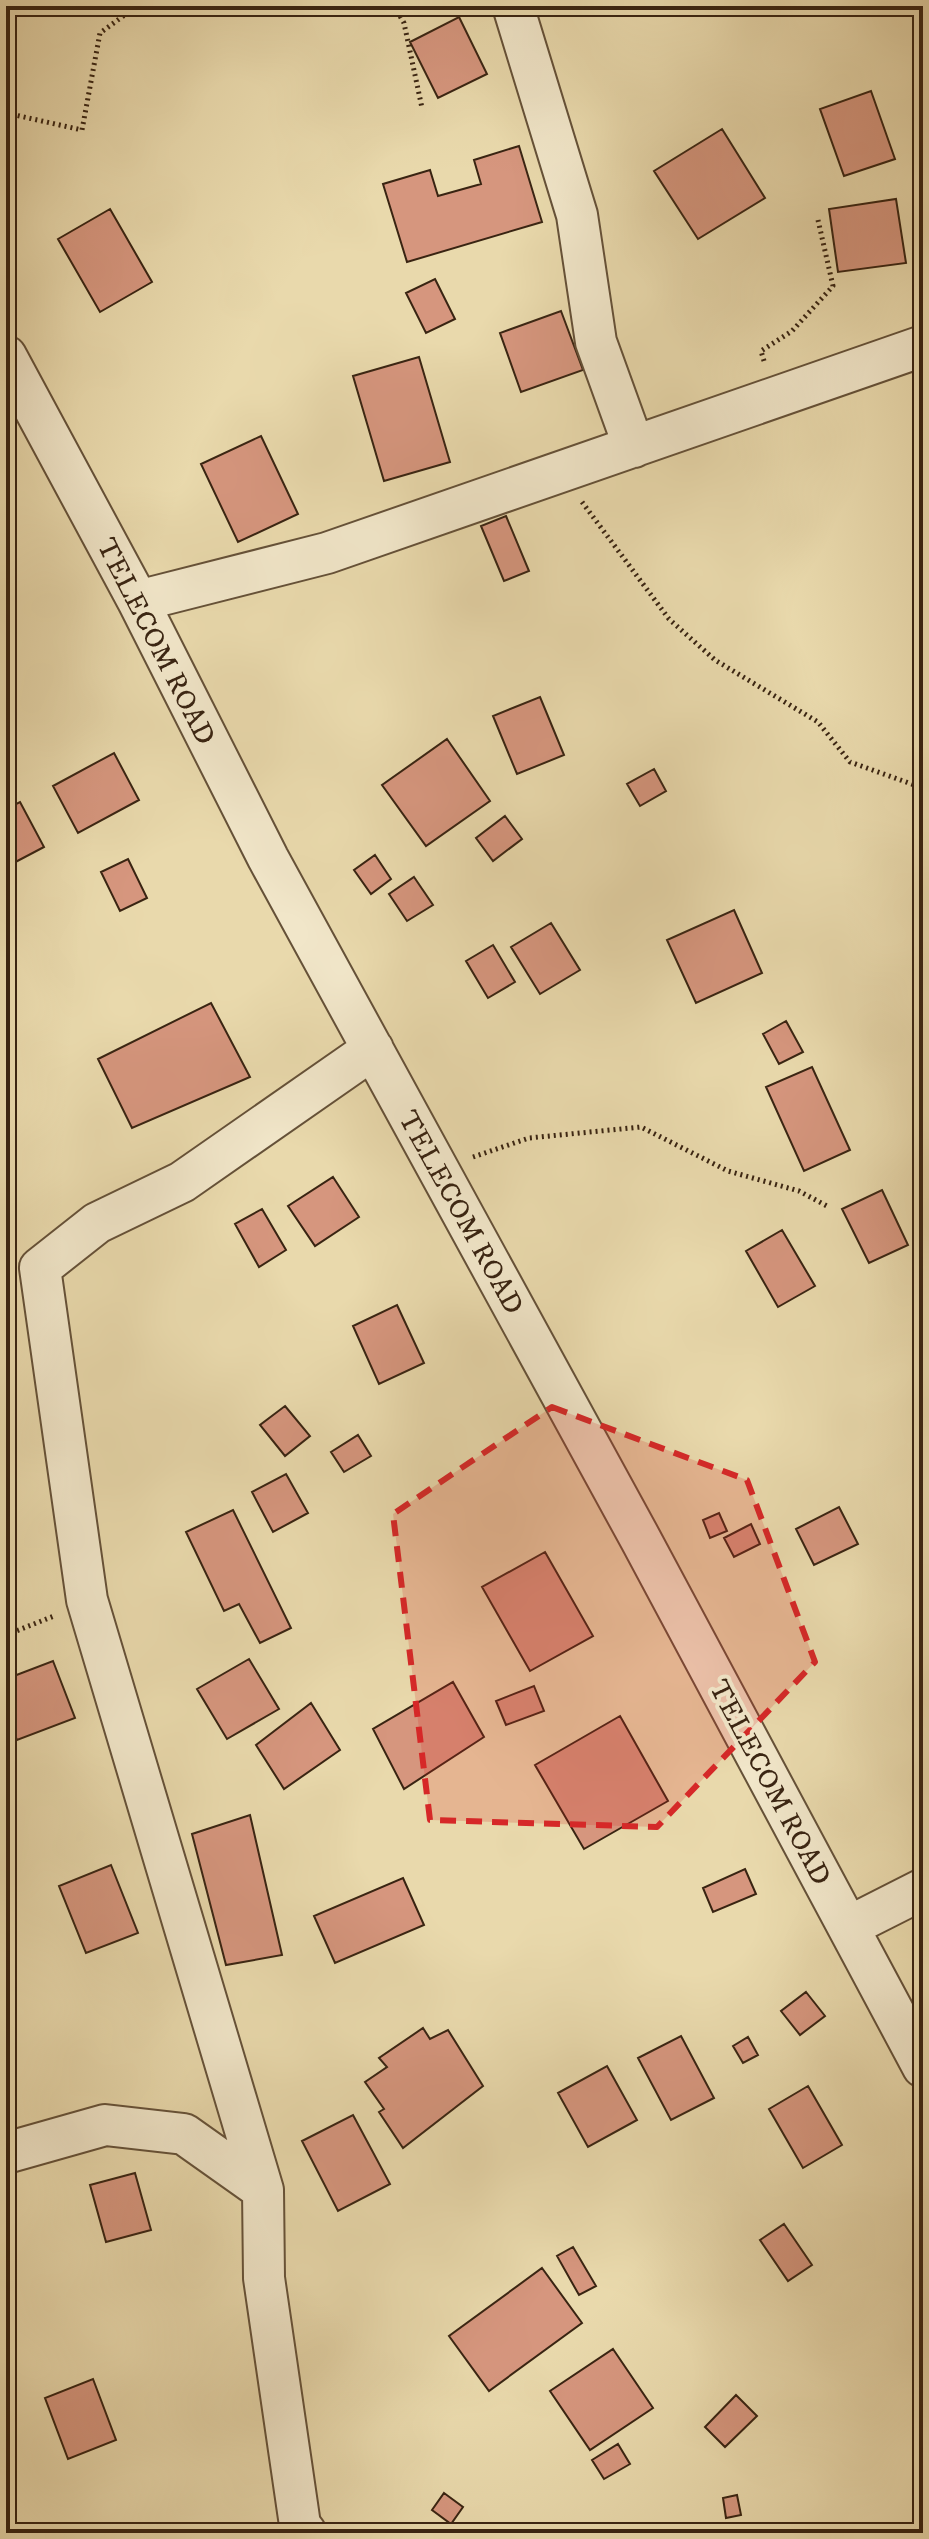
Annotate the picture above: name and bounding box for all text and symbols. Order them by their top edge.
street label: TELECOM ROAD [88,532,223,751]
street label: TELECOM ROAD [390,1105,531,1321]
street label: TELECOM ROAD [701,1674,839,1891]

